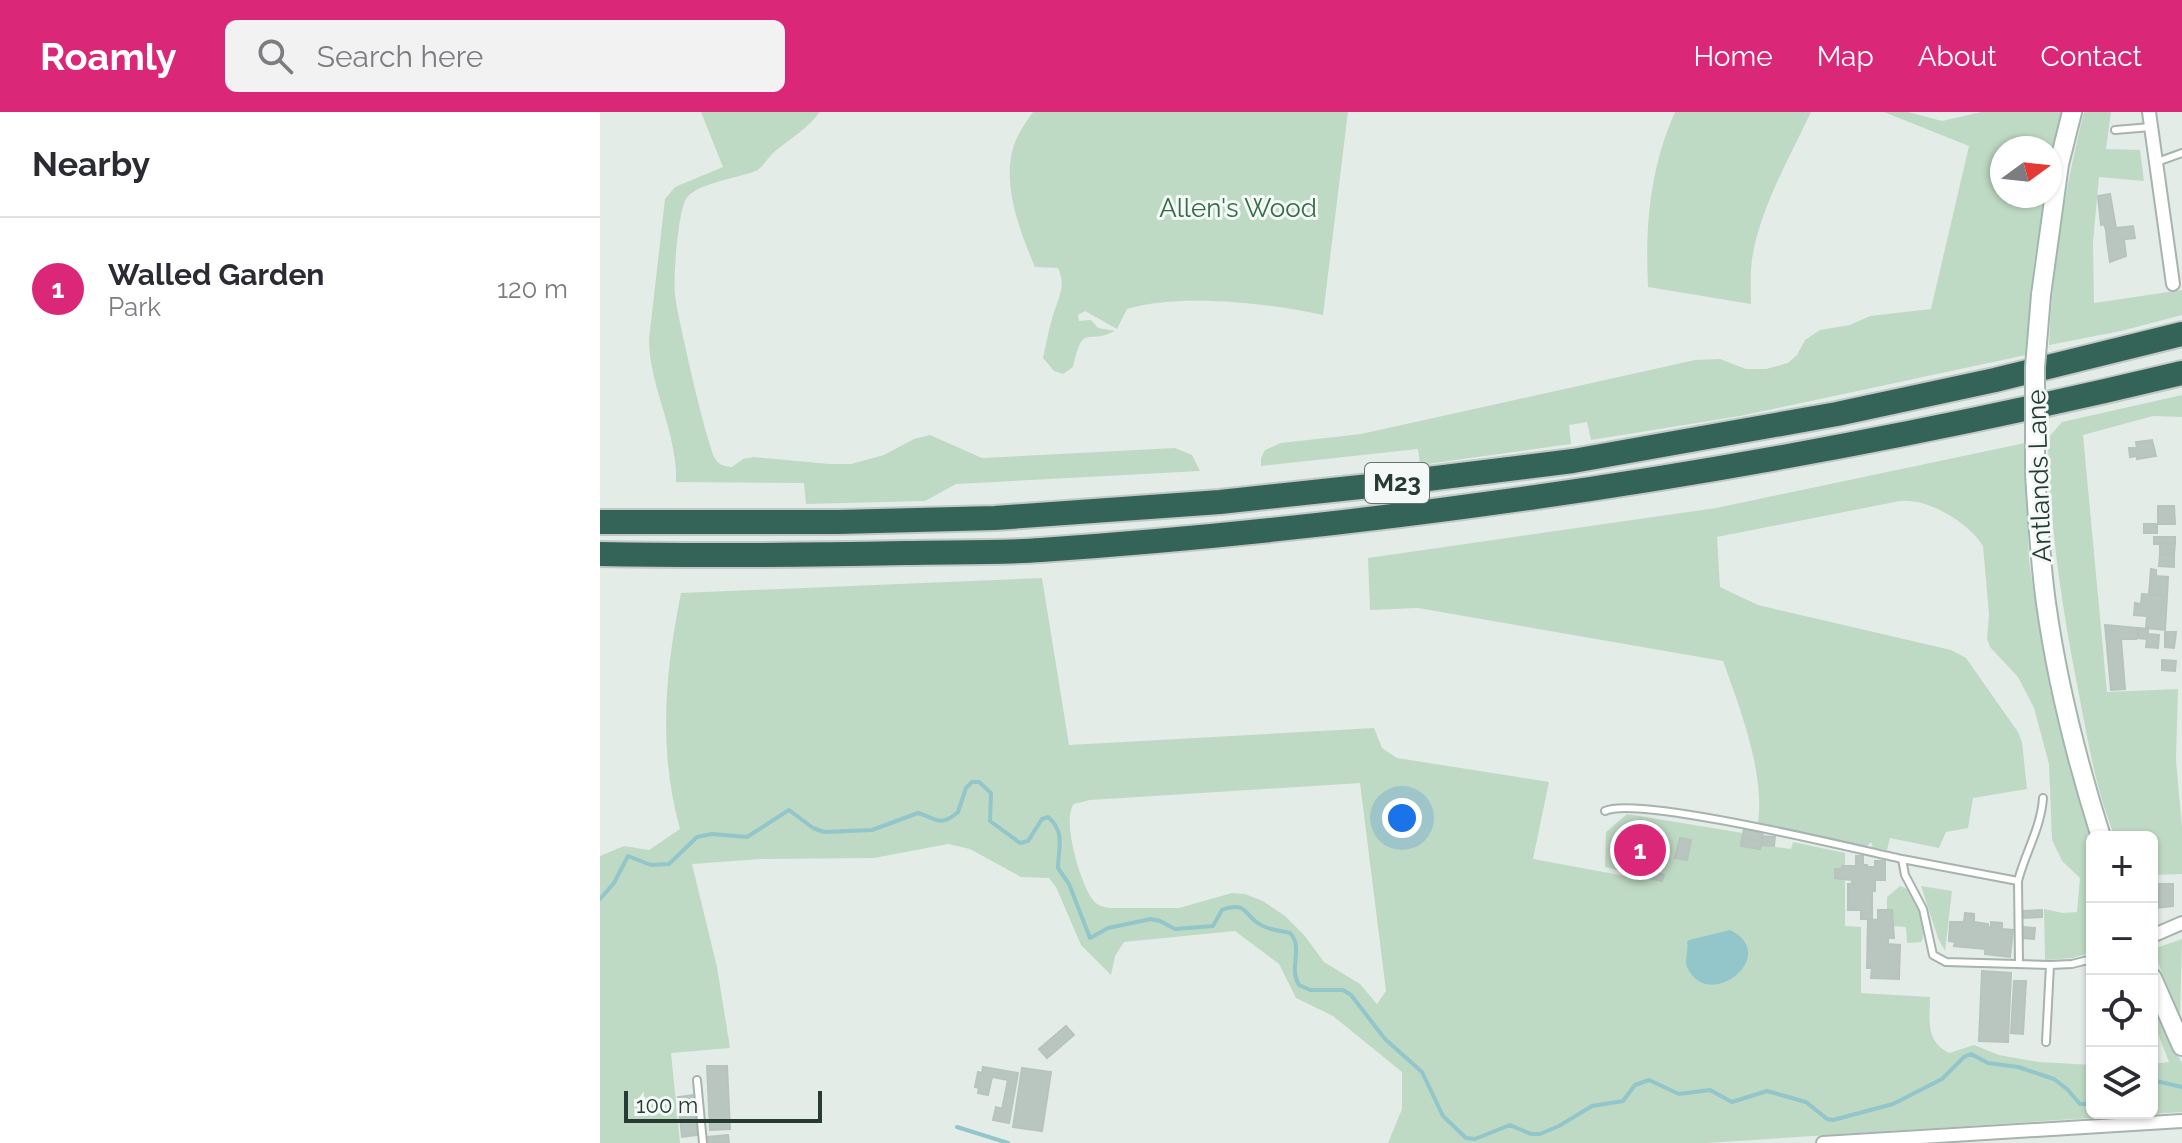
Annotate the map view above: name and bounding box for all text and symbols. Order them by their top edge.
search box [225,20,785,92]
text: Roamly [40,34,177,79]
icon: search [253,34,297,78]
text: Search here [317,39,483,74]
text: Home [1693,40,1773,73]
text: Map [1817,40,1874,73]
text: About [1918,40,1997,73]
text: Contact [2041,40,2142,73]
north arrow [1990,136,2062,208]
text: Nearby [32,144,150,184]
park label: Allen's Wood [1159,193,1317,223]
text: Walled Garden [108,257,324,292]
text: 1 [52,274,64,304]
text: 120 m [497,274,568,304]
text: Park [108,292,161,322]
street label: Antlands Lane [2021,389,2057,563]
road number: M23 [1365,463,1429,503]
your location [1382,798,1422,838]
pin: 1 [1614,820,1666,880]
map controls [2086,831,2158,1119]
button: + [2086,831,2158,903]
button: − [2086,903,2158,975]
button: locate [2086,975,2158,1047]
button: layers [2086,1047,2158,1119]
scale bar [624,1087,822,1123]
text: 100 m [636,1092,698,1118]

